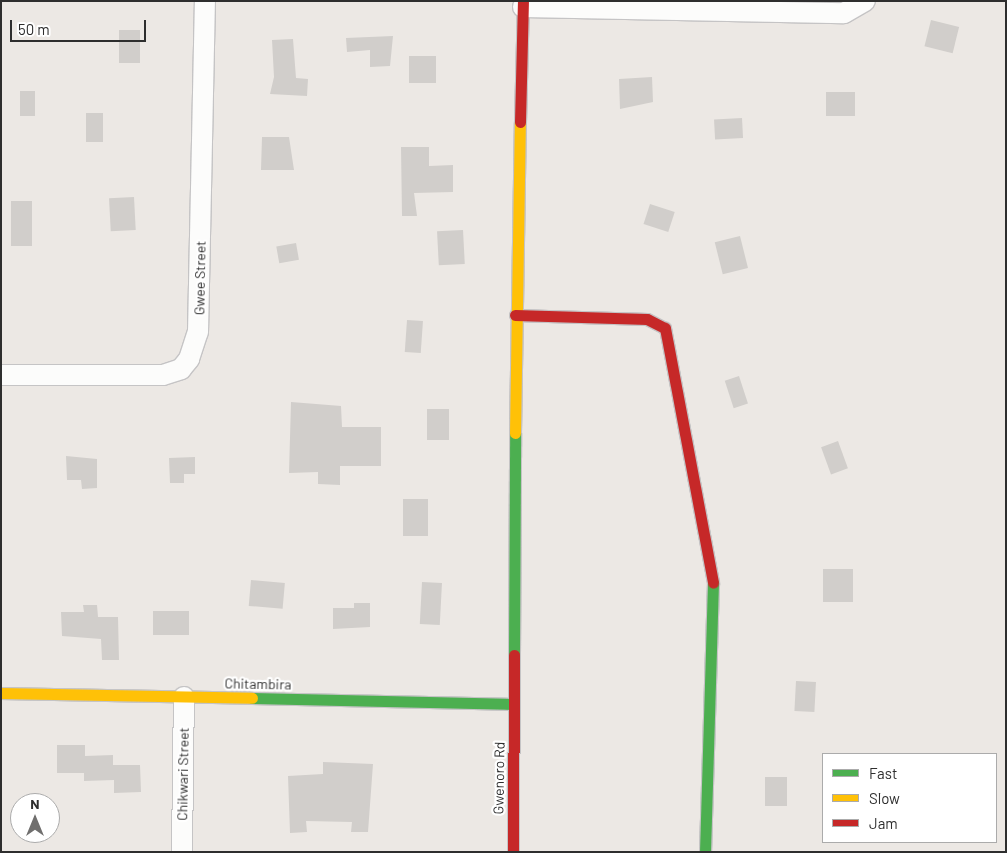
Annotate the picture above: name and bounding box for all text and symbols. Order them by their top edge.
scale bar [12,10,149,42]
text: 50 m [18,20,50,38]
street label: Gwee Street [191,241,209,315]
street label: Chitambira [224,675,292,693]
street label: Chikwari Street [174,727,192,821]
street label: Gwenoro Rd [490,742,508,814]
legend [822,753,997,843]
text: Fast [869,764,897,782]
text: Slow [869,789,900,807]
north arrow [10,793,60,843]
text: N [30,795,40,812]
text: Jam [869,814,898,832]

